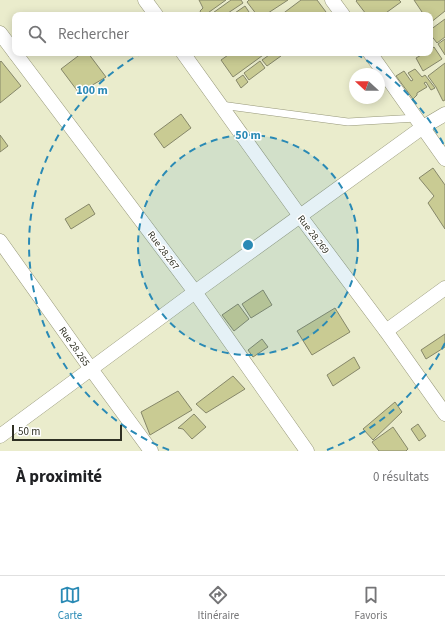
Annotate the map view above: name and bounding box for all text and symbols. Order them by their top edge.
search box [12,12,433,56]
icon: search [26,23,48,45]
text: Rechercher [58,24,129,45]
north arrow [349,68,385,104]
text: 100 m [76,82,108,99]
text: 50 m [235,127,261,144]
street label: Rue 28.269 [294,212,332,257]
street label: Rue 28.267 [144,228,182,273]
centre of rings [241,238,255,252]
street label: Rue 28.265 [55,324,93,369]
scale bar [12,423,122,442]
text: 50 m [18,424,40,439]
text: À proximité [16,465,102,489]
text: 0 résultats [373,468,429,486]
tab: Carte [58,584,82,623]
tab: Itinéraire [198,584,239,623]
tab: Favoris [355,584,387,623]

